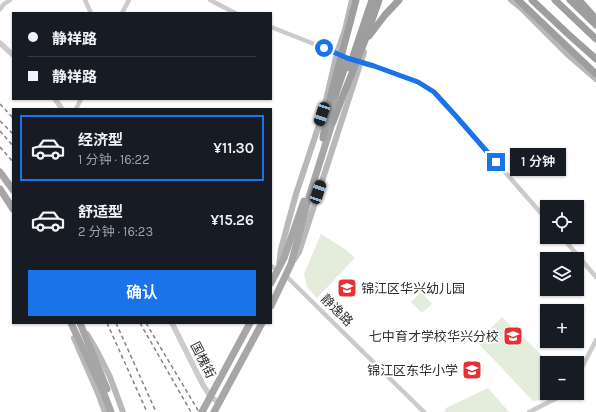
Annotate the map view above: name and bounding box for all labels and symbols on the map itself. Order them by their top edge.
route start [315,39,333,57]
car [313,101,331,127]
callout: 1 分钟 [510,148,566,176]
route end [487,153,505,171]
car [309,179,327,205]
school or university icon: 锦江区华兴幼儿园 [336,277,358,299]
place label: 锦江区华兴幼儿园 [361,281,465,296]
street label: 静逸路 [318,291,356,329]
school or university icon: 七中育才学校华兴分校 [502,325,524,347]
place label: 七中育才学校华兴分校 [369,329,499,344]
street label: 国槐街 [187,339,219,381]
school or university icon: 锦江区东华小学 [461,359,483,381]
place label: 锦江区东华小学 [367,363,458,378]

